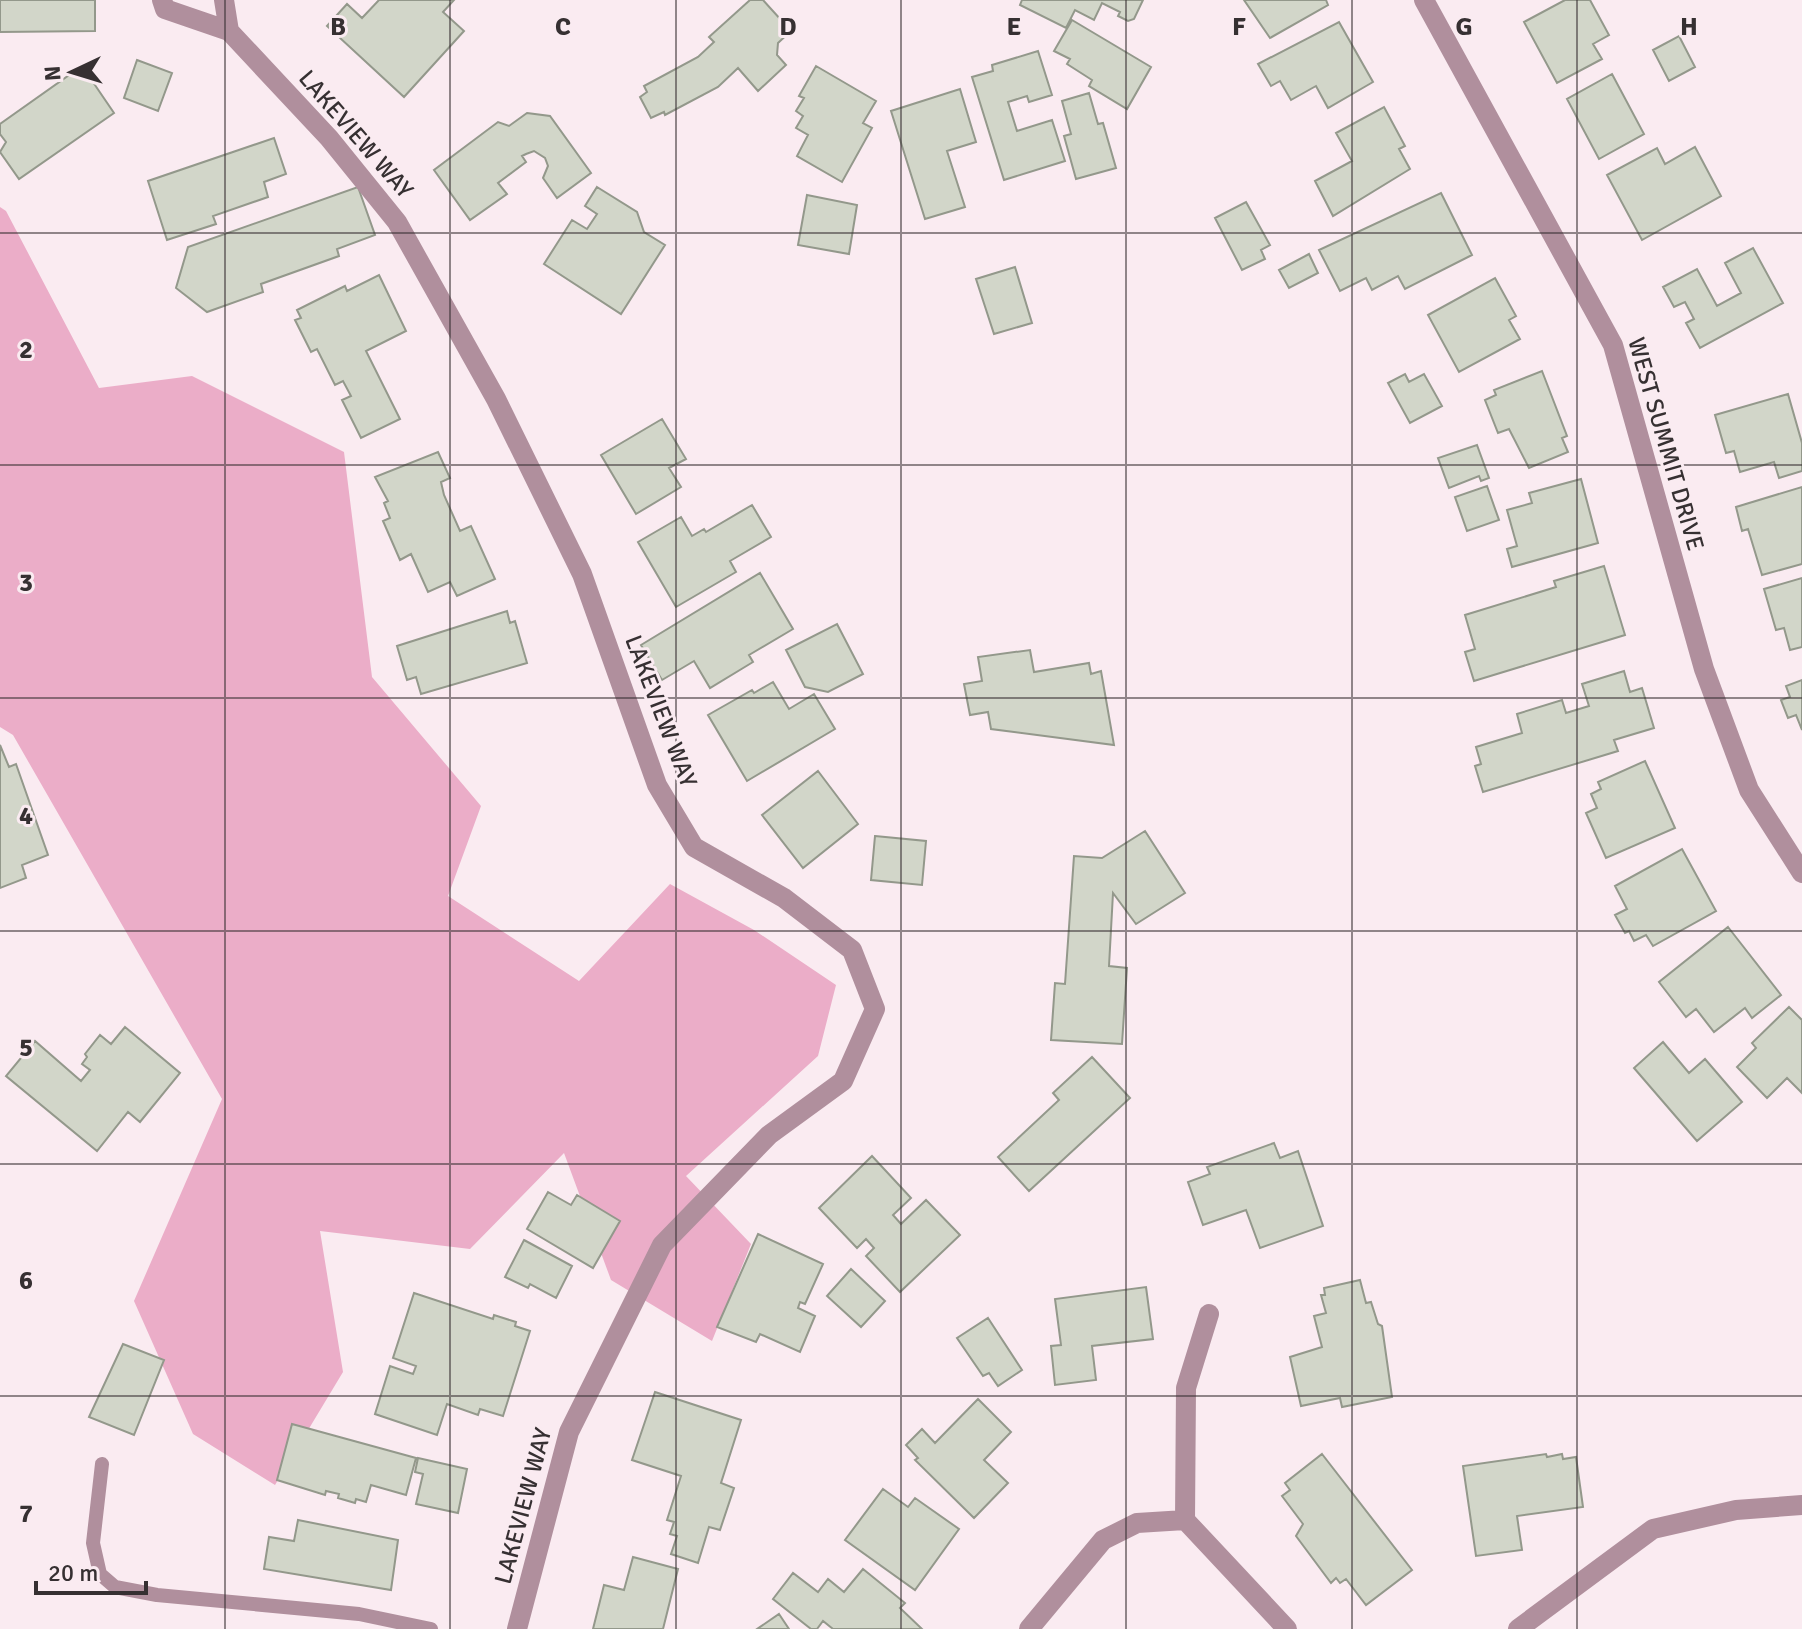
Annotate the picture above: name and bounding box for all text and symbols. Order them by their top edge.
text: B [330,11,346,43]
text: C [555,11,571,43]
text: D [779,11,797,43]
text: E [1007,11,1021,43]
text: F [1232,11,1246,43]
text: G [1455,11,1473,43]
text: H [1680,11,1698,43]
north arrow [32,32,112,112]
street label: LAKEVIEW WAY [292,64,420,204]
text: N [39,65,67,82]
text: 2 [19,334,33,366]
street label: WEST SUMMIT DRIVE [1621,334,1711,554]
text: 3 [19,567,33,599]
street label: LAKEVIEW WAY [618,631,704,791]
text: 4 [19,800,33,832]
text: 5 [19,1032,33,1064]
text: 6 [19,1265,33,1297]
street label: LAKEVIEW WAY [488,1425,558,1587]
text: 7 [19,1498,33,1530]
scale bar [36,1545,146,1595]
text: 20 m [48,1558,98,1588]

